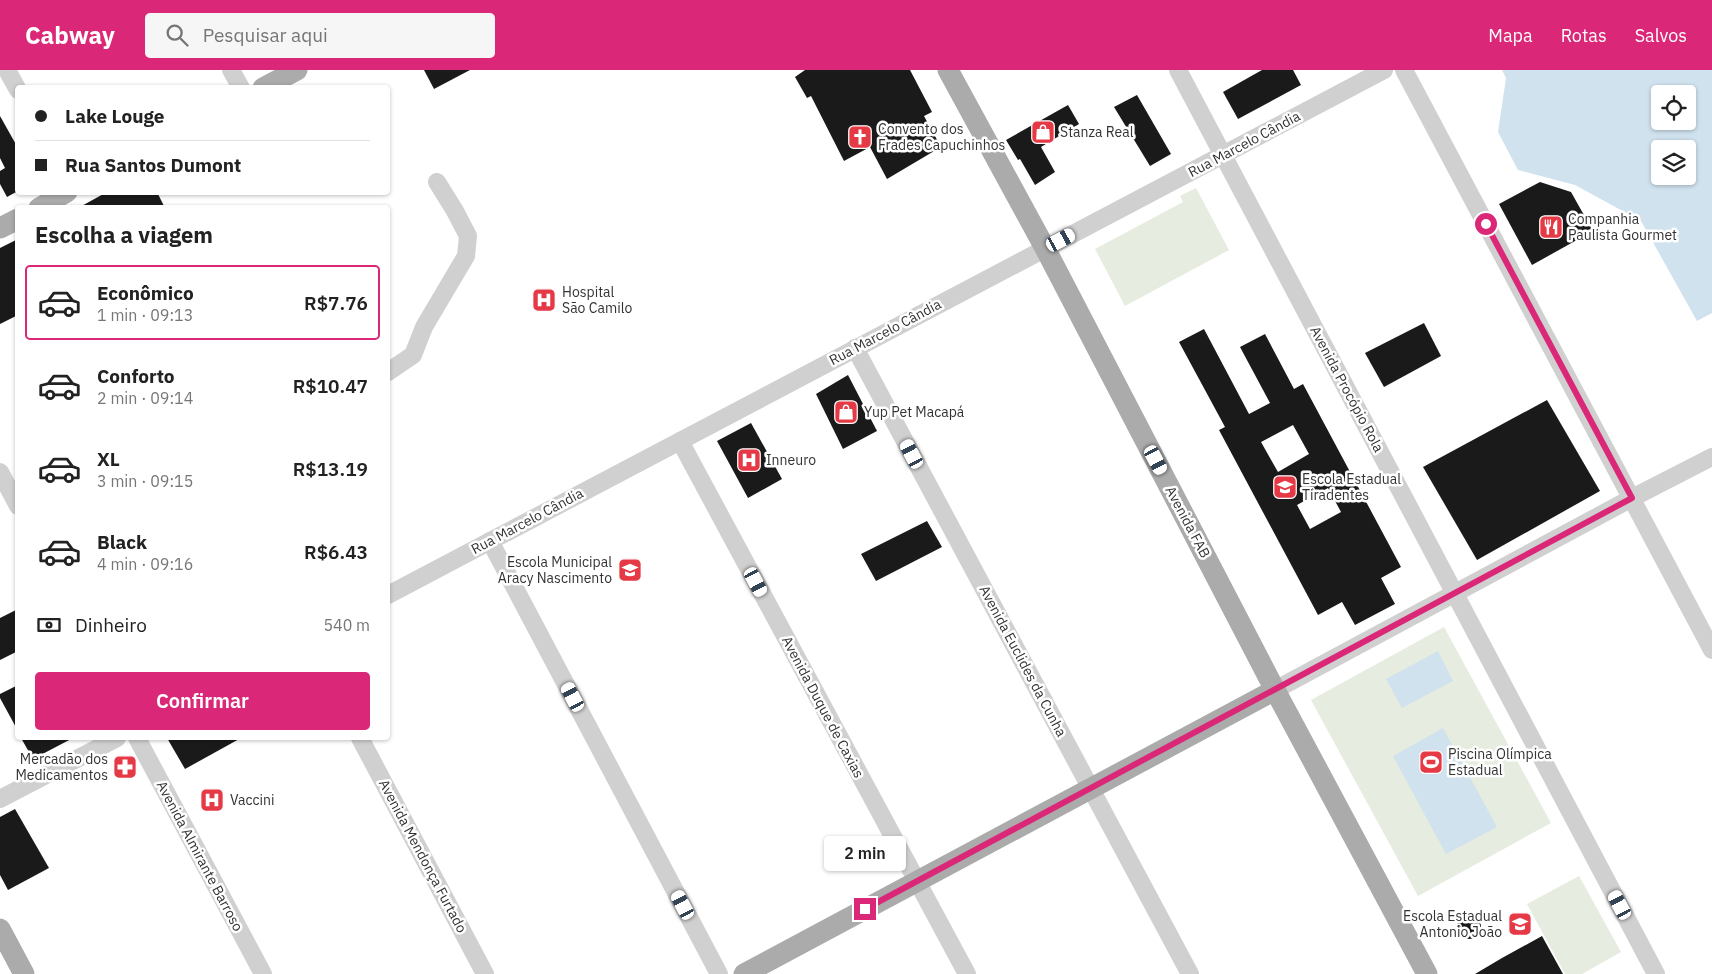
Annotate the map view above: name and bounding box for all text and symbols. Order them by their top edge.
search box [145,13,495,58]
text: Cabway [25,19,115,51]
icon: search [163,21,191,49]
text: Pesquisar aqui [203,23,328,47]
text: Mapa [1488,24,1533,47]
text: Rotas [1561,24,1607,47]
text: Salvos [1635,24,1687,47]
map controls [1651,85,1696,185]
button: locate [1651,85,1696,130]
text: Lake Louge [65,104,165,128]
street label: Rua Marcelo Cândia [1185,107,1304,181]
shop icon: Stanza Real [1030,119,1056,145]
place label: Convento dos Frades Capuchinhos [878,120,1006,154]
place label: Stanza Real [1060,123,1134,141]
church icon: Convento dos Frades Capuchinhos [847,124,873,150]
button: layers [1651,140,1696,185]
text: Rua Santos Dumont [65,153,241,177]
place label: Companhia Paulista Gourmet [1568,210,1677,244]
route start [1475,213,1497,235]
restaurant icon: Companhia Paulista Gourmet [1538,214,1564,240]
text: Escolha a viagem [35,220,213,249]
car [1044,226,1077,254]
icon: car [37,280,82,325]
text: Econômico [97,281,194,305]
place label: Hospital São Camilo [562,283,632,317]
hospital icon: Hospital São Camilo [531,287,557,313]
text: R$7.76 [304,291,368,315]
street label: Rua Marcelo Cândia [826,295,945,369]
text: 1 min · 09:13 [97,305,193,325]
street label: Avenida Procópio Rola [1306,323,1388,456]
icon: car [37,363,82,408]
text: Conforto [97,364,175,388]
text: R$10.47 [293,374,368,398]
text: 2 min · 09:14 [97,388,193,408]
shop icon: Yup Pet Macapá [833,399,859,425]
place label: Yup Pet Macapá [864,403,965,421]
car [898,437,925,471]
car [1142,443,1169,477]
icon: car [37,446,82,491]
text: XL [97,447,120,471]
hospital icon: Inneuro [736,447,762,473]
place label: Inneuro [766,451,816,469]
text: R$13.19 [293,457,368,481]
place label: Escola Estadual Tiradentes [1302,470,1401,504]
text: 3 min · 09:15 [97,471,193,491]
school or university icon: Escola Estadual Tiradentes [1272,474,1298,500]
street label: Avenida FAB [1162,483,1214,561]
street label: Rua Marcelo Cândia [468,484,587,558]
icon: car [37,529,82,574]
text: Black [97,530,147,554]
text: R$6.43 [304,540,368,564]
place label: Escola Municipal Aracy Nascimento [498,553,612,587]
text: 4 min · 09:16 [97,554,193,574]
school or university icon: Escola Municipal Aracy Nascimento [617,557,643,583]
car [742,565,769,599]
street label: Avenida Euclides da Cunha [975,582,1071,740]
icon: cash [35,611,63,639]
text: Dinheiro [75,613,147,637]
text: 540 m [323,615,370,635]
street label: Avenida Duque de Caxias [778,633,868,781]
button: Confirmar [35,672,370,730]
car [559,680,586,714]
place label: Piscina Olímpica Estadual [1448,745,1552,779]
sports icon: Piscina Olímpica Estadual [1418,749,1444,775]
place label: Mercadão dos Medicamentos [15,750,108,784]
pharmacy icon: Mercadão dos Medicamentos [112,754,138,780]
street label: Avenida Mendonça Furtado [375,776,471,936]
street label: Avenida Almirante Barroso [153,778,247,934]
hospital icon: Vaccini [199,787,225,813]
place label: Vaccini [230,791,275,809]
callout: 2 min [824,836,906,872]
text: 2 min [844,843,886,863]
car [669,888,696,922]
car [1606,888,1633,922]
route end [854,898,876,920]
place label: Escola Estadual Antonio João [1403,907,1502,941]
school or university icon: Escola Estadual Antonio João [1507,911,1533,937]

